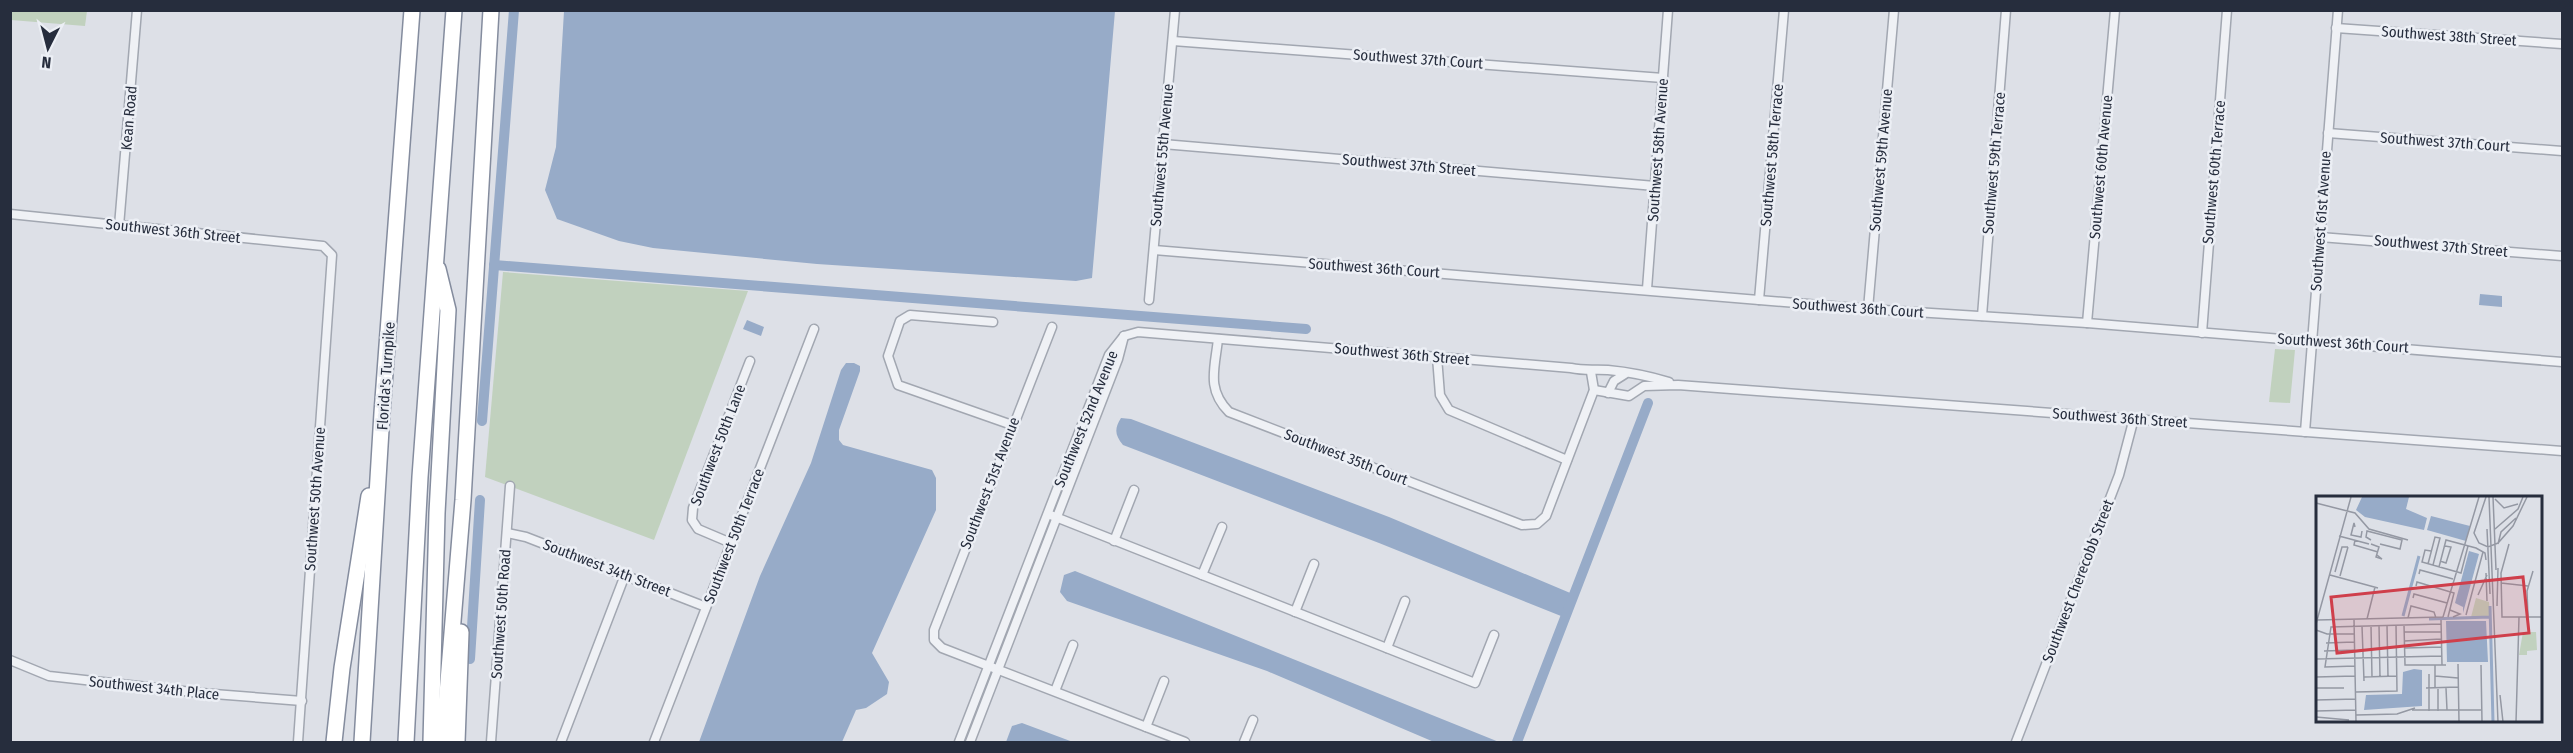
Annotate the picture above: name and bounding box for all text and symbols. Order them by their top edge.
north arrow [18,18,78,78]
street label: Southwest 38th Street [2381,22,2517,50]
street label: Southwest 37th Court [1352,45,1484,73]
text: N [41,52,52,72]
street label: Southwest 58th Avenue [1644,78,1672,222]
street label: Southwest 55th Avenue [1147,83,1177,227]
street label: Southwest 58th Terrace [1757,83,1787,227]
street label: Kean Road [117,85,141,151]
street label: Southwest 59th Avenue [1866,88,1896,232]
street label: Southwest 59th Terrace [1979,91,2009,235]
street label: Southwest 60th Avenue [2086,94,2116,240]
street label: Southwest 60th Terrace [2199,99,2229,245]
street label: Southwest 37th Court [2379,128,2511,156]
street label: Southwest 37th Street [1341,150,1477,180]
street label: Southwest 61st Avenue [2307,150,2335,292]
street label: Southwest 36th Street [105,215,241,247]
street label: Southwest 37th Street [2373,231,2509,261]
street label: Southwest 36th Court [1308,254,1440,282]
street label: Southwest 36th Court [1792,294,1924,322]
street label: Florida's Turnpike [373,321,399,431]
street label: Southwest 36th Court [2277,329,2409,357]
street label: Southwest 36th Street [1334,339,1470,369]
street label: Southwest 52nd Avenue [1050,348,1122,490]
street label: Southwest 50th Lane [687,382,749,508]
street label: Southwest 36th Street [2052,404,2188,432]
street label: Southwest 51st Avenue [957,414,1023,552]
street label: Southwest 35th Court [1282,425,1411,489]
street label: Southwest 50th Avenue [301,426,329,572]
street label: Southwest 50th Terrace [700,466,768,606]
inset map [2316,496,2543,723]
street label: Southwest Cherecobb Street [2039,497,2118,665]
street label: Southwest 34th Street [541,535,673,601]
street label: Southwest 50th Road [487,548,515,680]
street label: Southwest 34th Place [88,672,220,704]

